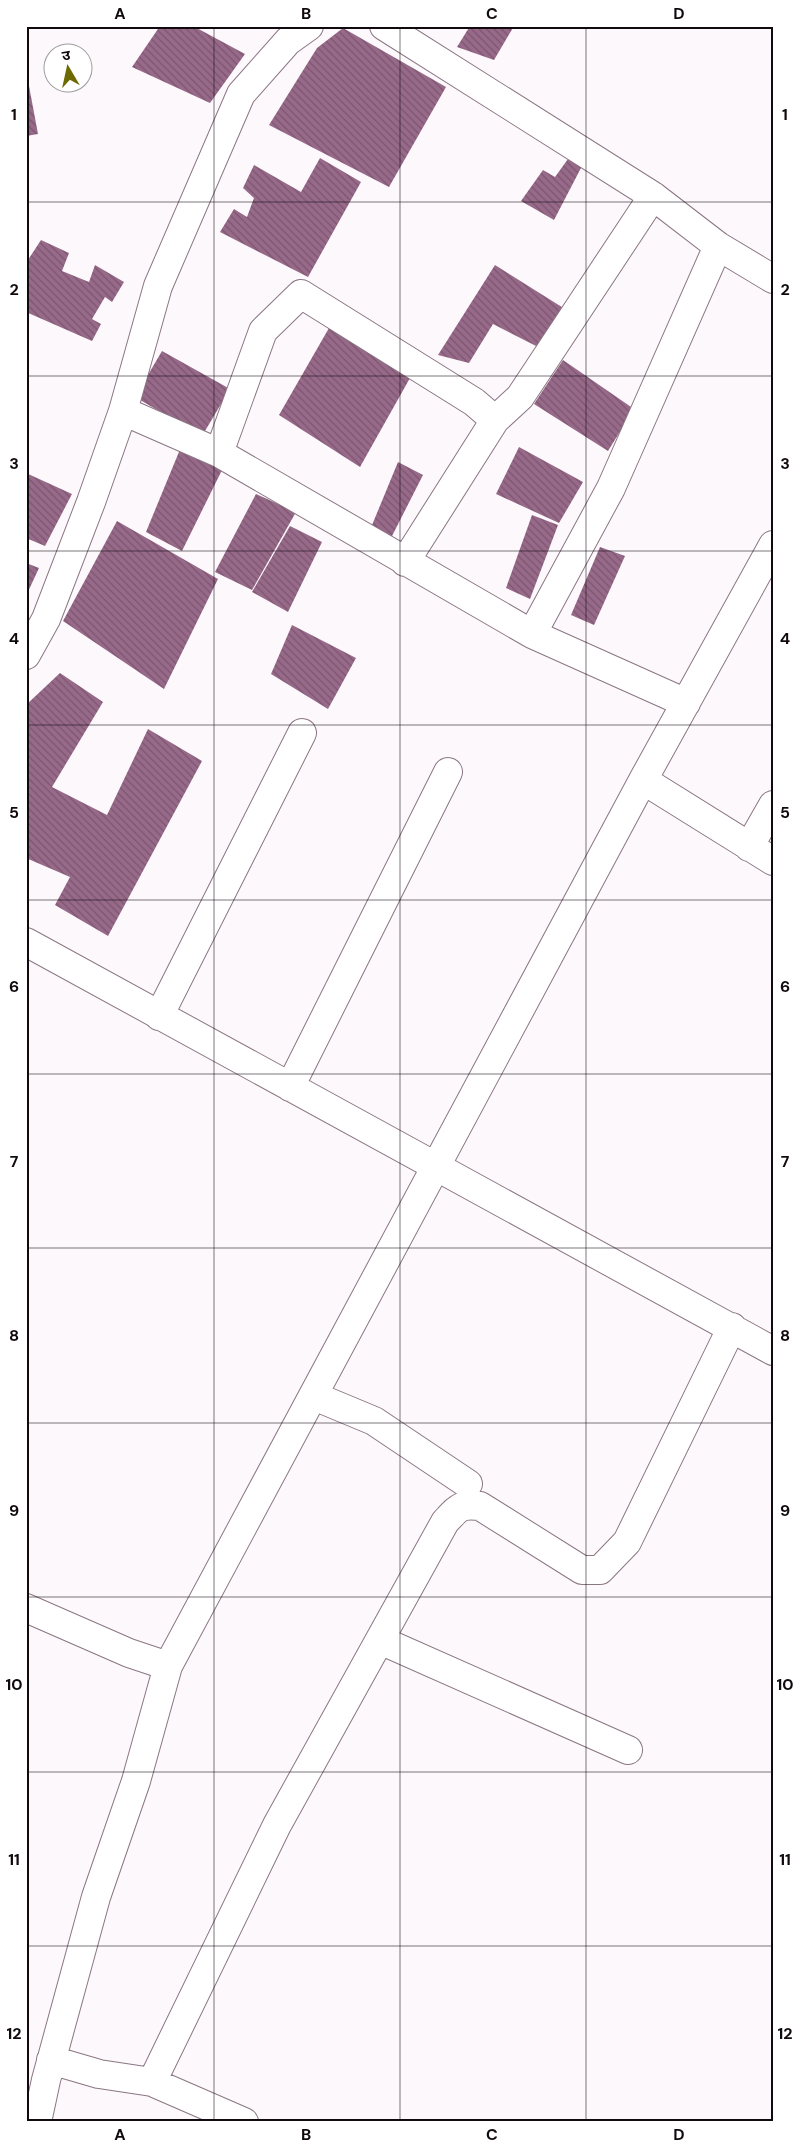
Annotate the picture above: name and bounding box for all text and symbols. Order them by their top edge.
text: A [114,3,126,24]
text: B [301,3,311,24]
text: C [486,3,498,24]
text: D [673,3,685,24]
north arrow [42,42,92,92]
text: उ [61,46,72,65]
text: 1 [11,104,17,125]
text: 1 [782,104,788,125]
text: 2 [9,279,19,300]
text: 2 [780,279,790,300]
text: 3 [9,453,19,474]
text: 3 [780,453,790,474]
text: 4 [9,628,19,649]
text: 4 [780,628,790,649]
text: 5 [9,802,19,823]
text: 5 [780,802,790,823]
text: 6 [9,976,19,997]
text: 6 [780,976,790,997]
text: 7 [10,1151,19,1172]
text: 7 [781,1151,790,1172]
text: 8 [9,1325,19,1346]
text: 8 [780,1325,790,1346]
text: 9 [9,1500,19,1521]
text: 9 [780,1500,790,1521]
text: 10 [5,1674,23,1695]
text: 10 [776,1674,794,1695]
text: 11 [8,1849,20,1870]
text: 11 [779,1849,791,1870]
text: 12 [6,2023,22,2044]
text: 12 [777,2023,793,2044]
text: A [114,2124,126,2145]
text: B [301,2124,311,2145]
text: C [486,2124,498,2145]
text: D [673,2124,685,2145]

